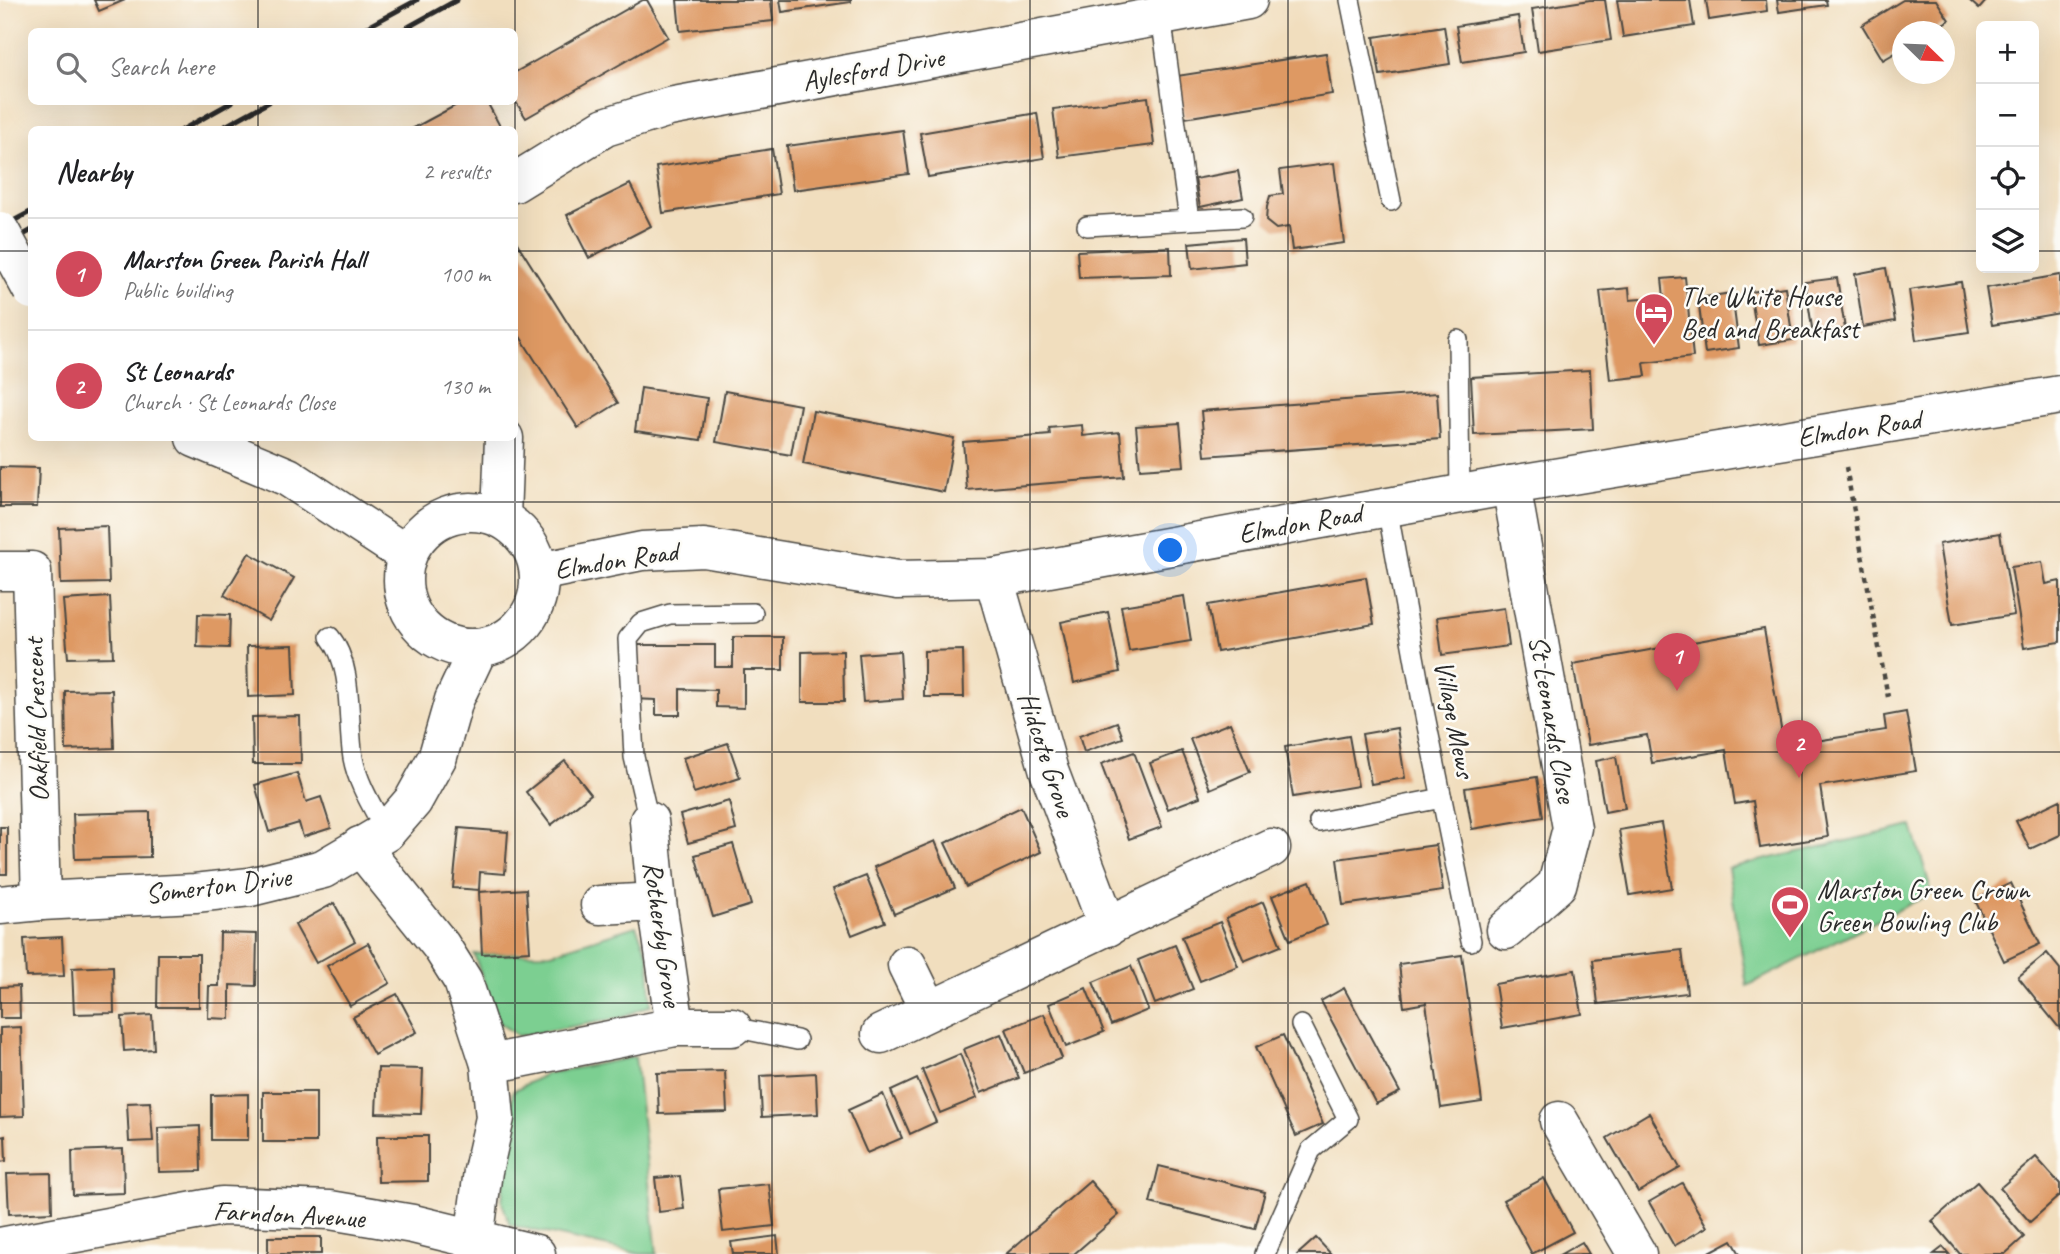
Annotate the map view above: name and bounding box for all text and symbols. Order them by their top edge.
north arrow [1892,21,1955,84]
map controls [1976,21,2039,273]
button: + [1976,21,2039,84]
search box [28,28,518,105]
street label: Aylesford Drive [800,39,948,99]
icon: search [52,48,90,86]
text: Search here [108,50,214,83]
button: − [1976,84,2039,147]
button: locate [1976,147,2039,210]
text: Nearby [56,153,132,191]
text: 2 results [423,157,490,186]
button: layers [1976,210,2039,273]
text: Marston Green Parish Hall [123,243,365,276]
text: 1 [74,260,84,289]
text: 100 m [441,260,490,289]
text: Public building [123,276,232,305]
place label: The White House Bed and Breakfast [1681,279,1861,346]
hotel icon: The White House Bed and Breakfast [1633,291,1675,346]
text: St Leonards [123,355,232,388]
text: 2 [74,372,84,401]
text: 130 m [441,372,490,401]
text: Church · St Leonards Close [123,388,335,417]
street label: Elmdon Road [1795,400,1927,455]
street label: Elmdon Road [1236,494,1368,551]
street label: Elmdon Road [552,532,684,587]
your location [1153,533,1187,567]
street label: St Leonards Close [1521,633,1585,807]
pin: 1 [1654,633,1700,691]
street label: Oakfield Crescent [16,635,56,803]
street label: Village Mews [1426,657,1484,783]
street label: Hidcote Grove [1010,687,1084,823]
pin: 2 [1776,720,1822,778]
street label: Somerton Drive [143,858,295,911]
street label: Rotherby Grove [635,859,691,1011]
place label: Marston Green Crown Green Bowling Club [1817,872,2031,939]
sports icon: Marston Green Crown Green Bowling Club [1769,884,1811,939]
street label: Farndon Avenue [212,1193,367,1236]

